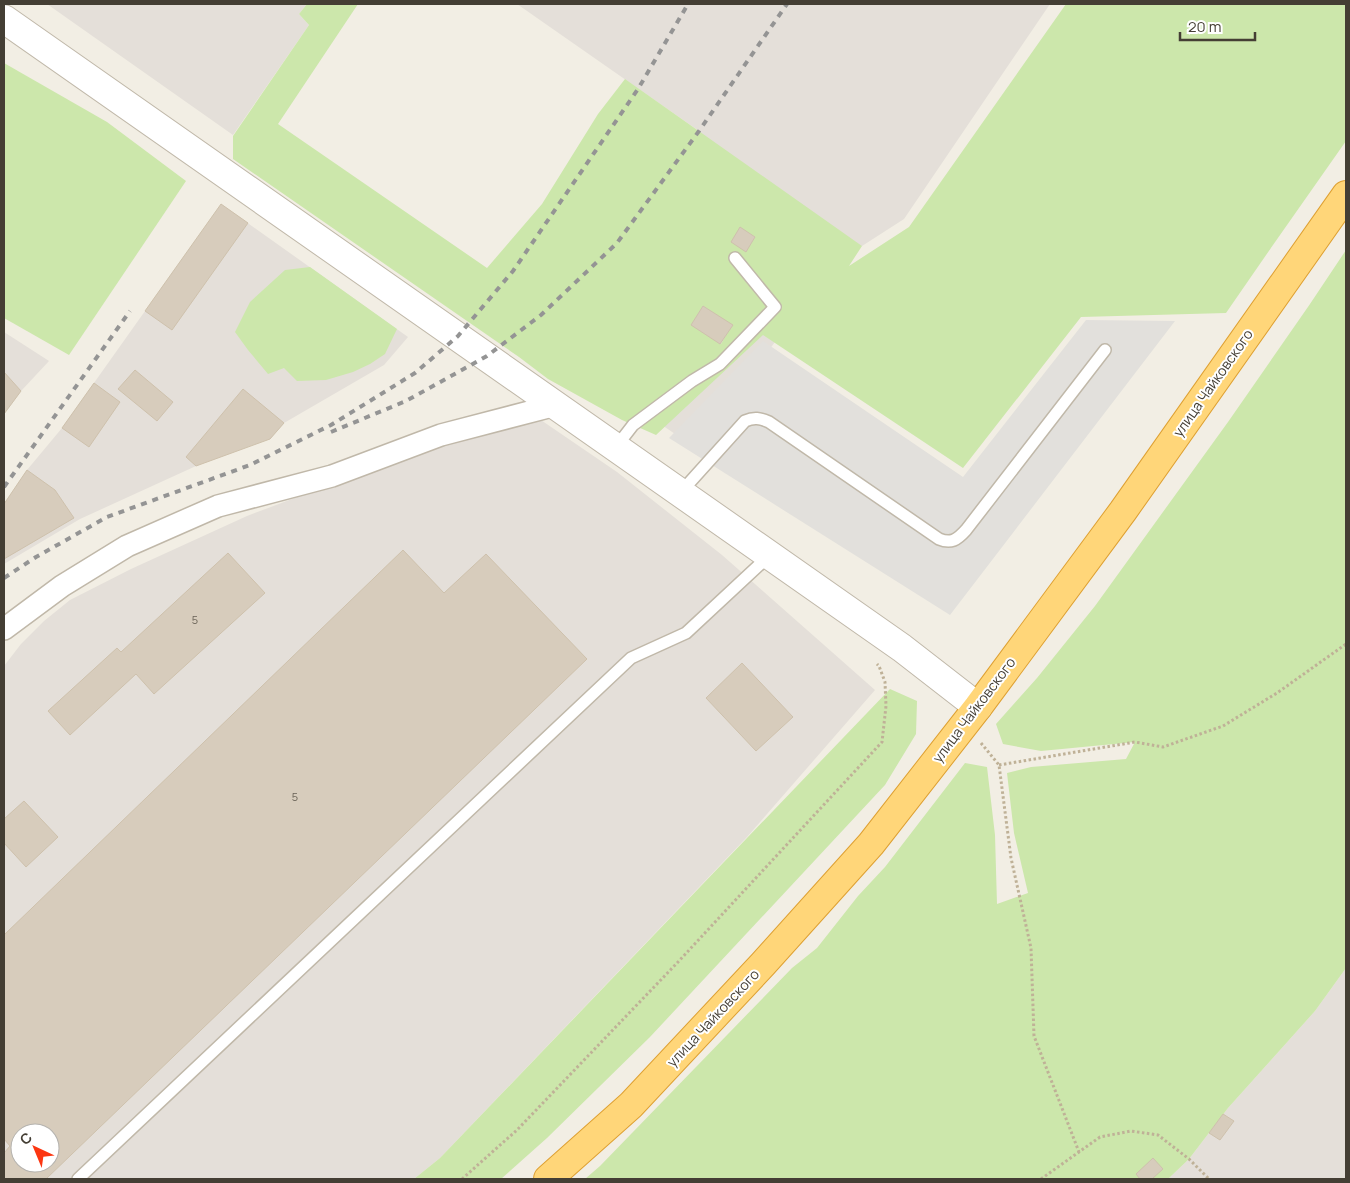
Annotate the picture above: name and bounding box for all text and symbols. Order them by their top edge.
scale bar [1180,10,1255,42]
text: 20 m [1188,16,1221,37]
street label: улица Чайковского [1168,325,1257,440]
house number: 5 [192,612,198,627]
street label: улица Чайковского [928,653,1019,766]
house number: 5 [292,789,298,804]
street label: улица Чайковского [662,965,763,1071]
north arrow [10,1123,60,1173]
text: С [15,1128,36,1149]

